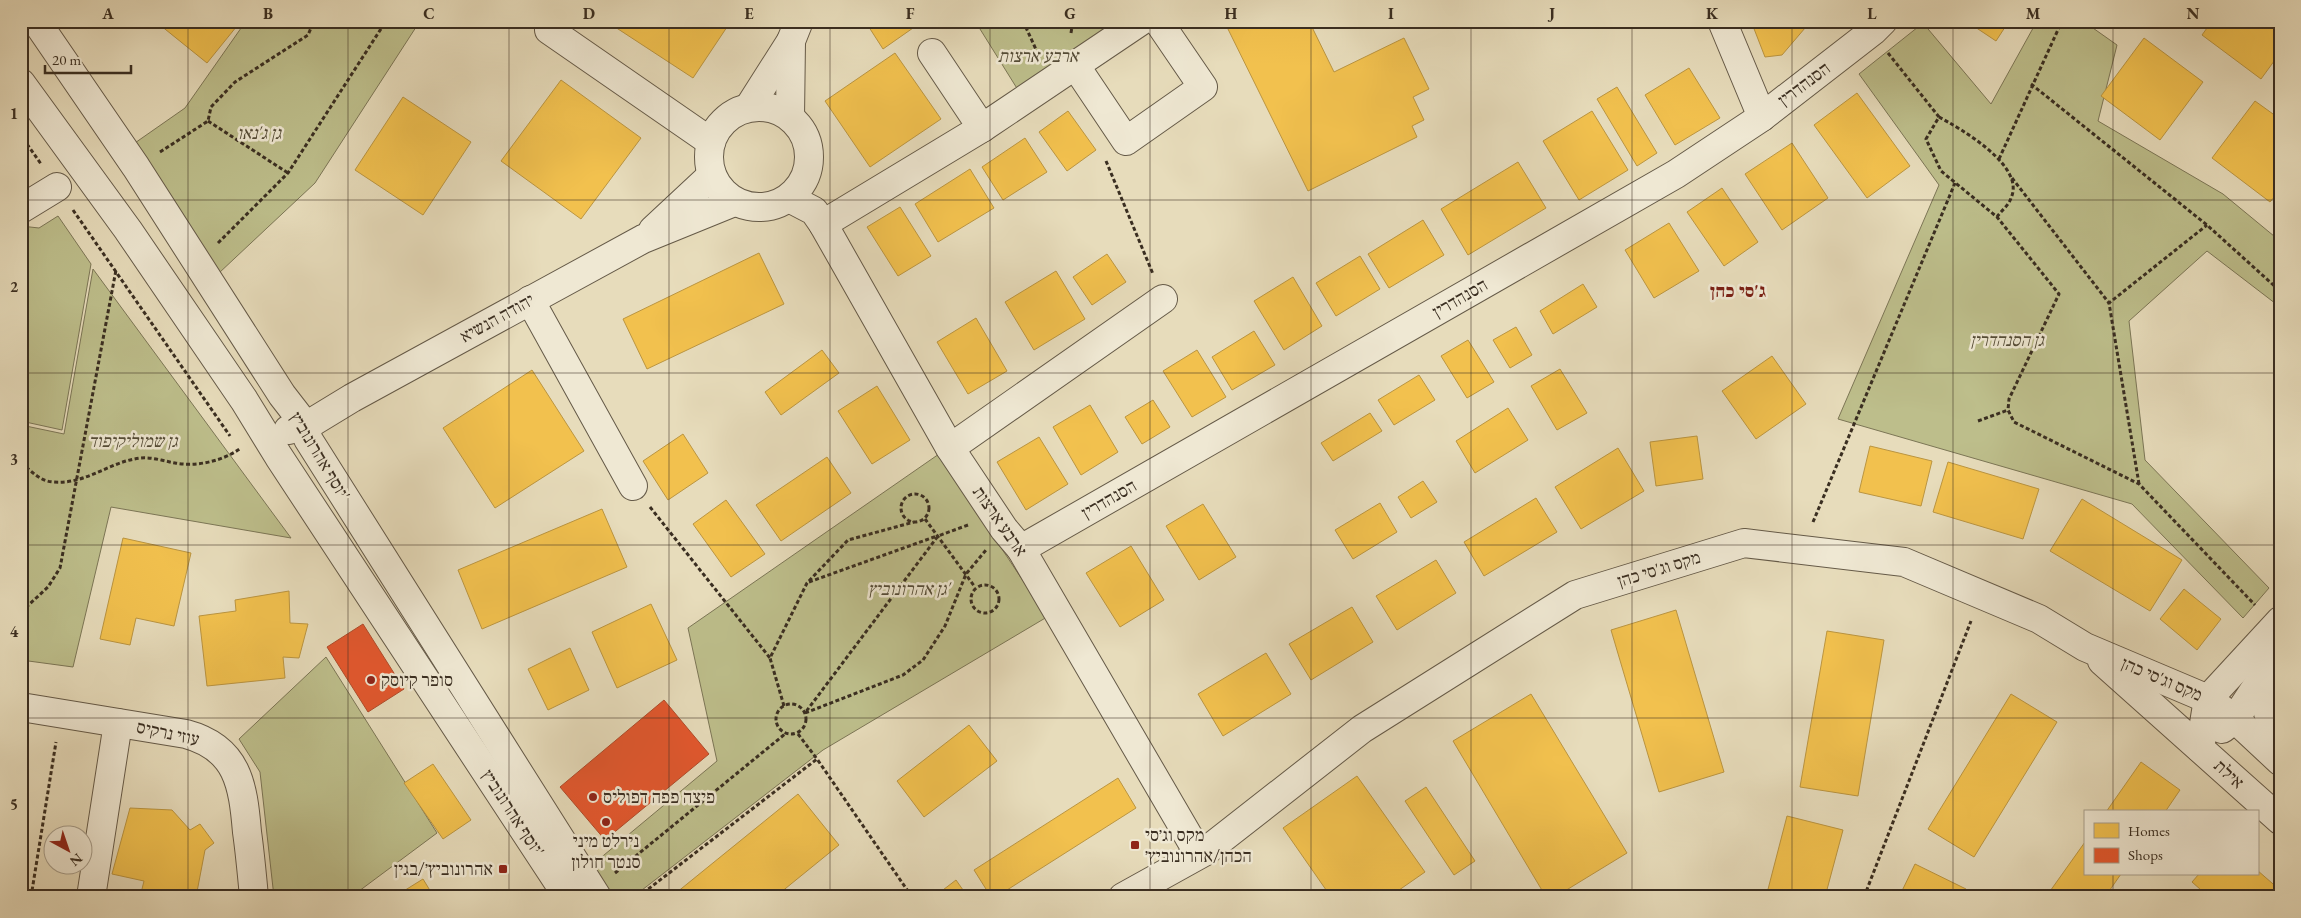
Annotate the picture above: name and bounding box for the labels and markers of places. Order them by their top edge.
place label: סופר קיוסק [381,668,453,691]
marker: סופר קיוסק [365,674,377,686]
place label: פיצה פפה דפוליס [603,785,715,808]
marker: פיצה פפה דפוליס [587,791,599,803]
marker: נירלט מיני סנטר חולון [600,816,612,828]
place label: מקס וג׳סי הכהן/אהרונוביץ׳ [1145,823,1252,867]
place label: נירלט מיני סנטר חולון [571,829,641,873]
marker: מקס וג׳סי הכהן/אהרונוביץ׳ [1129,839,1141,851]
place label: אהרונוביץ׳/בגין [394,857,493,880]
marker: אהרונוביץ׳/בגין [497,863,509,875]

